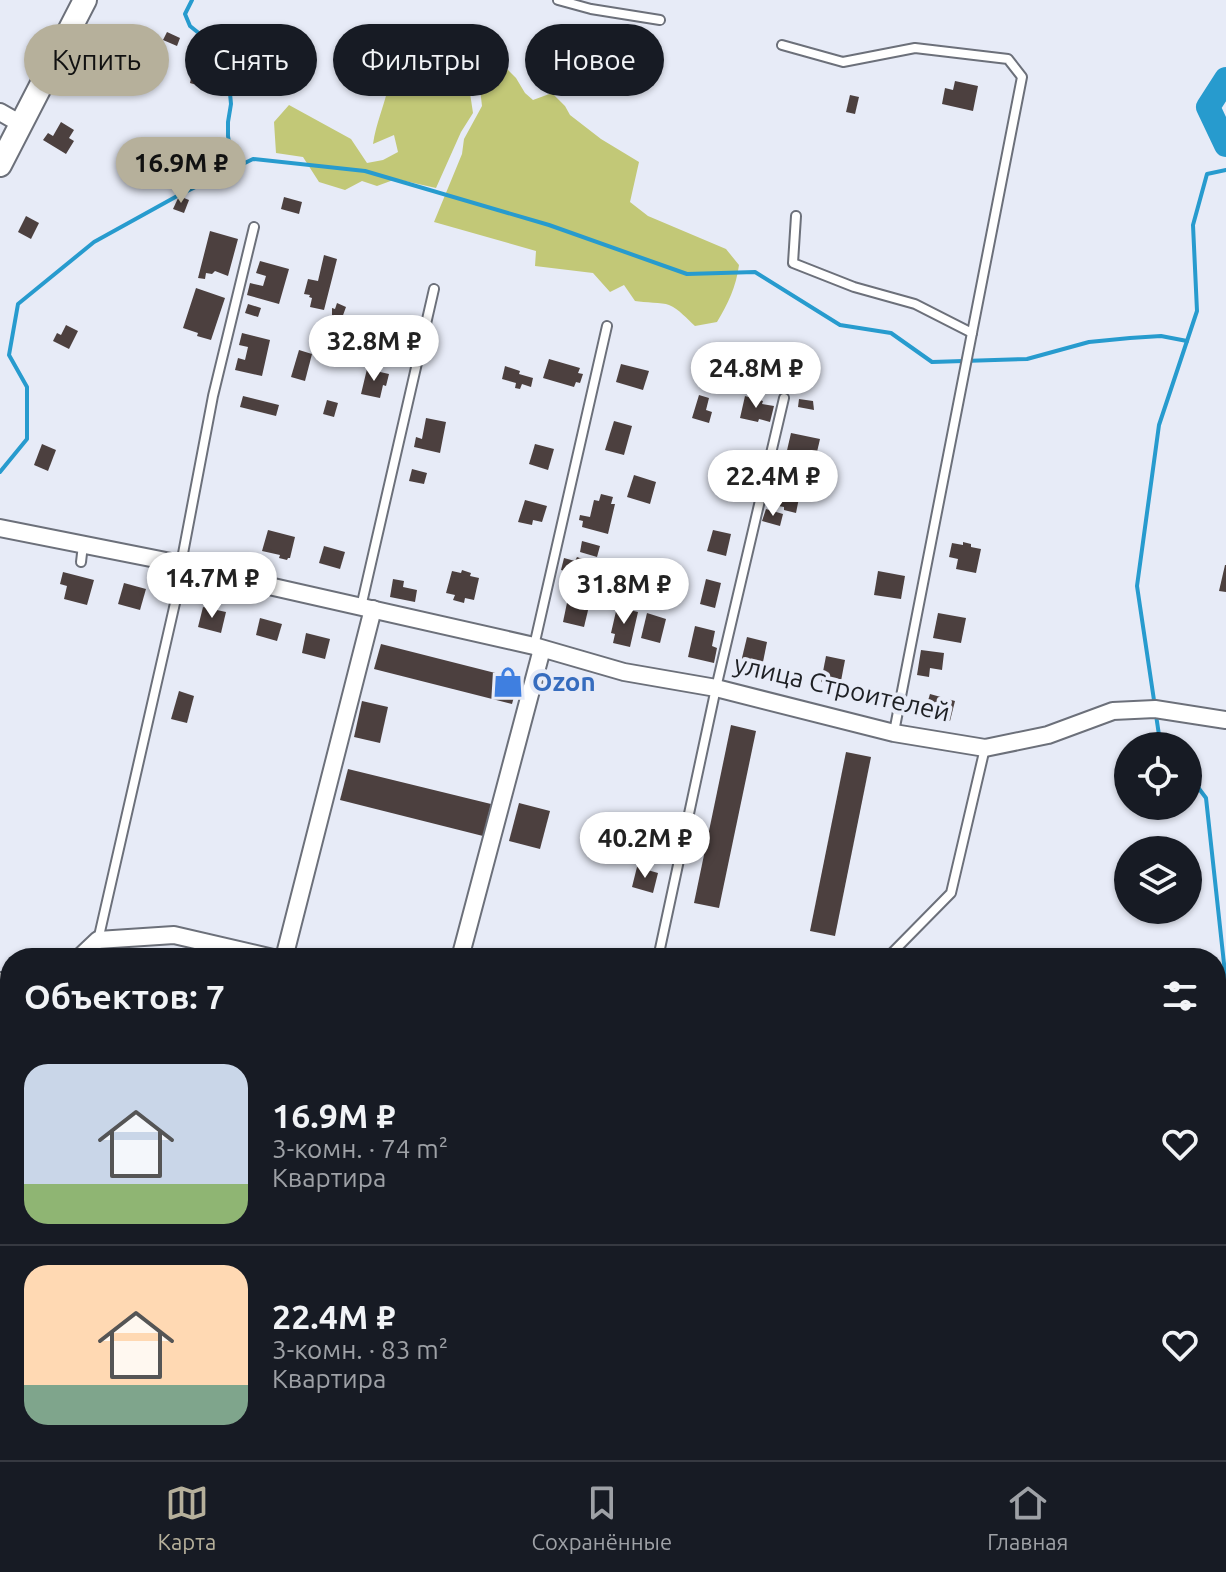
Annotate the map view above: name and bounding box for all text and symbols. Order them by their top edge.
chip: Купить [24,24,169,96]
chip: Снять [185,24,317,96]
chip: Фильтры [333,24,509,96]
chip: Новое [525,24,664,96]
pin: 16.9M ₽ [107,137,255,205]
text: 16.9M ₽ [134,148,228,177]
pin: 32.8M ₽ [300,315,448,383]
text: 32.8M ₽ [327,326,421,355]
pin: 24.8M ₽ [682,342,830,410]
text: 24.8M ₽ [709,353,803,382]
pin: 22.4M ₽ [699,450,847,518]
text: 22.4M ₽ [726,461,820,490]
pin: 14.7M ₽ [138,552,286,620]
pin: 31.8M ₽ [550,558,698,626]
text: 14.7M ₽ [165,563,259,592]
text: 31.8M ₽ [577,569,671,598]
street label: улица Строителей [731,649,953,726]
shop icon: Ozon [491,665,525,699]
place label: Ozon [532,667,596,696]
map controls [1114,732,1202,924]
button: locate [1114,732,1202,820]
pin: 40.2M ₽ [571,812,719,880]
text: 40.2M ₽ [598,823,692,852]
button: layers [1114,836,1202,924]
icon: filters [1158,974,1202,1018]
text: Объектов: 7 [24,977,225,1015]
icon: home [88,1096,184,1192]
text: 16.9M ₽ [272,1096,395,1134]
icon: heart [1158,1122,1202,1166]
text: 3-комн. · 74 m² [272,1134,448,1163]
text: Квартира [272,1163,386,1192]
icon: home [88,1297,184,1393]
text: 22.4M ₽ [272,1297,395,1335]
icon: heart [1158,1323,1202,1367]
text: 3-комн. · 83 m² [272,1335,448,1364]
text: Квартира [272,1364,386,1393]
tab: Карта [158,1481,216,1554]
tab: Сохранённые [531,1481,672,1554]
tab: Главная [987,1481,1068,1554]

